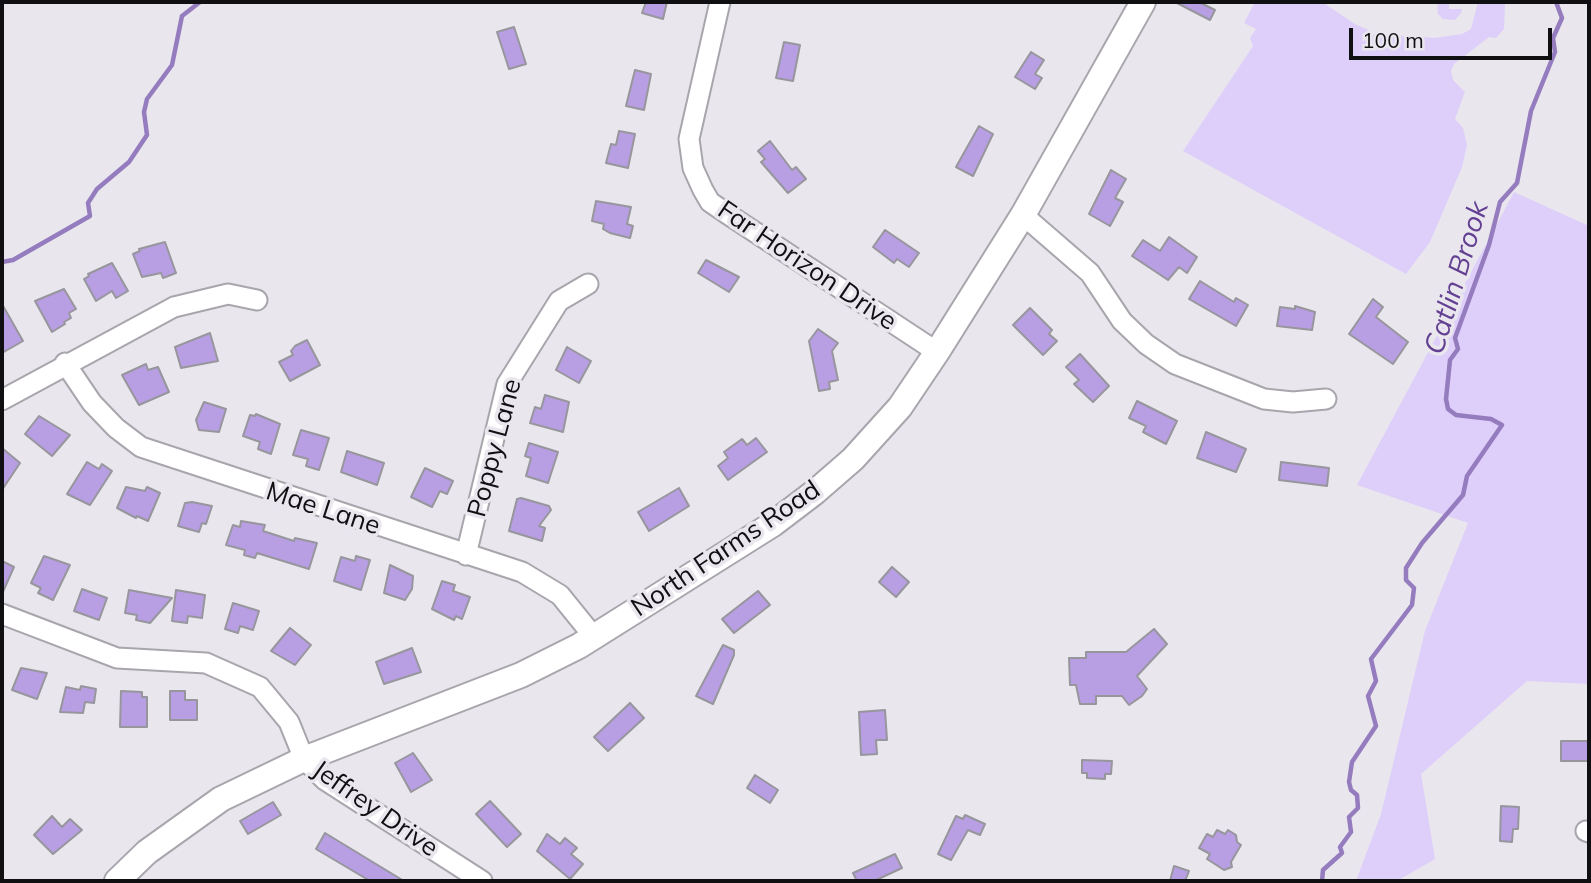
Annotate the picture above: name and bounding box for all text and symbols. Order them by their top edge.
scale bar [1353,14,1556,58]
text: 100 m [1362,27,1424,53]
street label: Far Horizon Drive [712,195,902,337]
water label: Catlin Brook [1418,198,1496,358]
street label: Poppy Lane [462,375,528,521]
street label: North Farms Road [626,474,826,624]
street label: Mae Lane [262,476,384,542]
street label: Jeffrey Drive [306,754,444,864]

